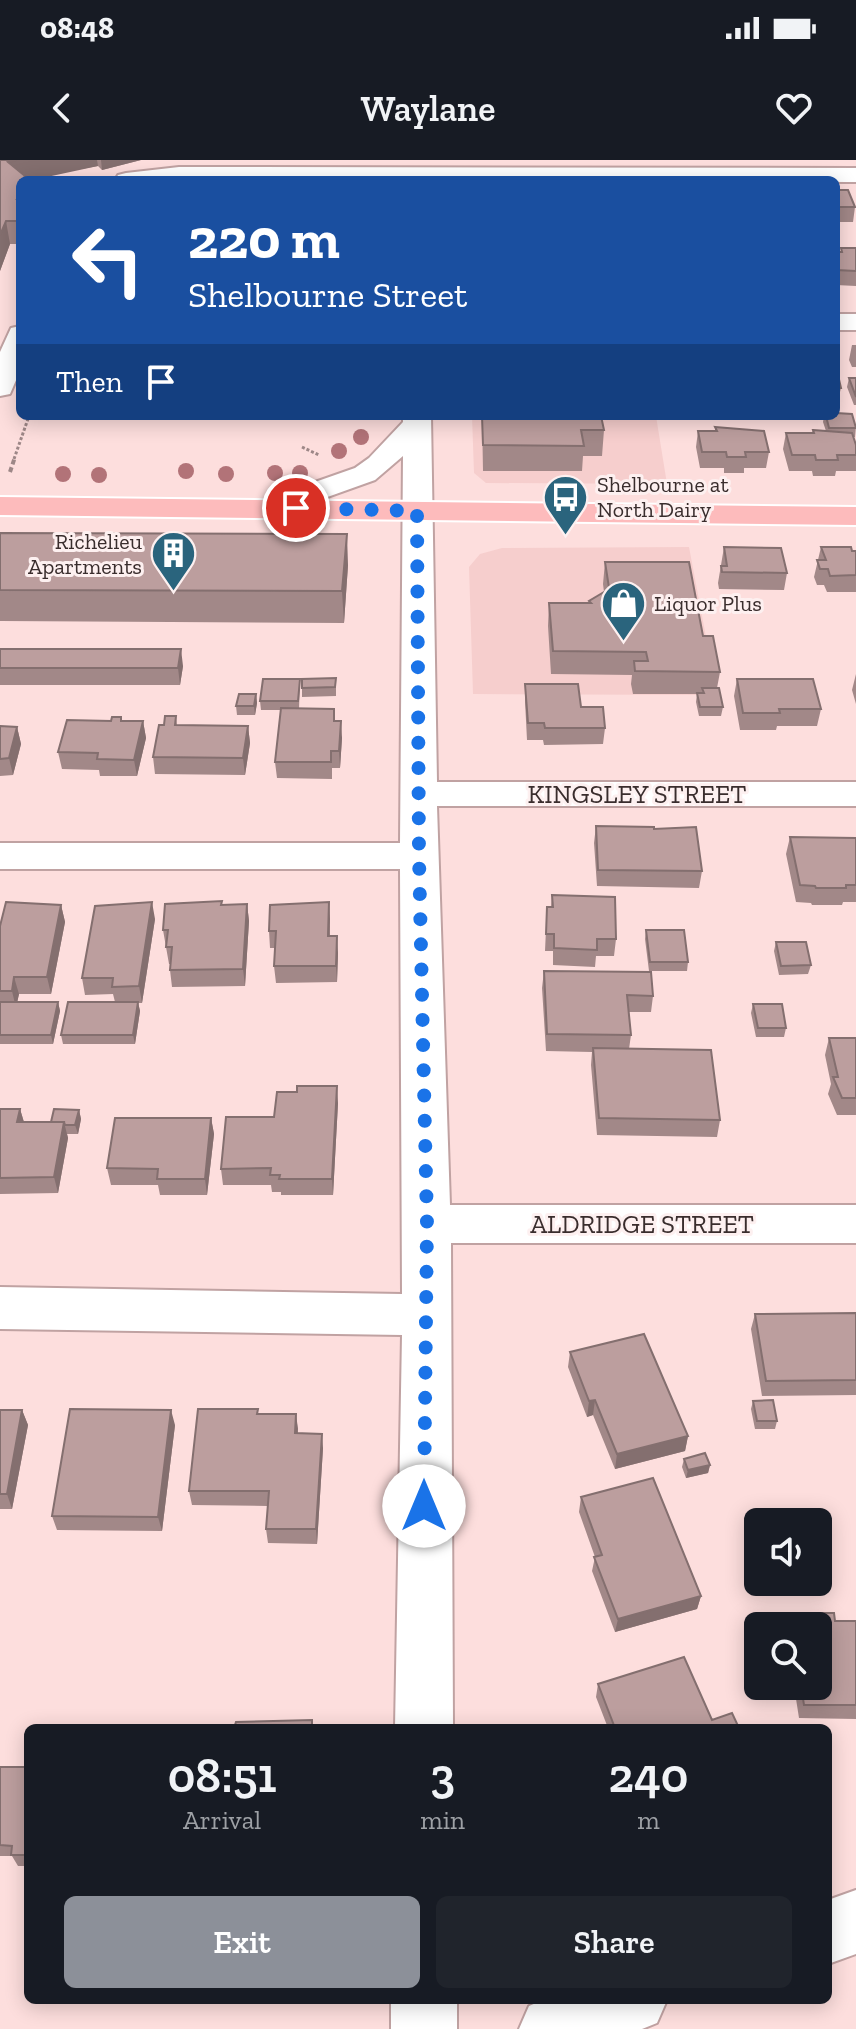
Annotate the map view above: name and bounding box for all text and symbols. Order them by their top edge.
text: 08:48 [40,10,114,46]
icon: back [40,86,84,130]
icon: heart [772,86,816,130]
text: Waylane [361,87,495,130]
text: 220 m [188,205,340,272]
icon: left [56,208,160,312]
text: Shelbourne Street [188,273,467,316]
icon: arrive [139,360,183,404]
text: Then [56,364,123,400]
place label: Shelbourne at North Dairy [597,471,729,523]
bus stop icon: Shelbourne at North Dairy [542,473,590,536]
pin [262,474,330,542]
icon: arrive [274,486,318,530]
place label: Richelieu Apartments [28,528,143,580]
building icon: Richelieu Apartments [149,530,197,593]
shop icon: Liquor Plus [599,579,647,642]
place label: Liquor Plus [654,590,762,617]
street label: KINGSLEY STREET [528,778,746,810]
street label: ALDRIDGE STREET [530,1208,754,1240]
position arrow [382,1464,466,1548]
map controls [744,1508,832,1700]
button: sound [744,1508,832,1596]
button: search [744,1612,832,1700]
text: 08:51 [168,1747,277,1804]
text: 3 [430,1747,455,1804]
text: 240 [609,1747,688,1804]
text: Arrival [183,1804,261,1836]
text: min [420,1804,465,1836]
text: m [637,1804,660,1836]
button: Exit [64,1896,420,1988]
button: Share [436,1896,792,1988]

